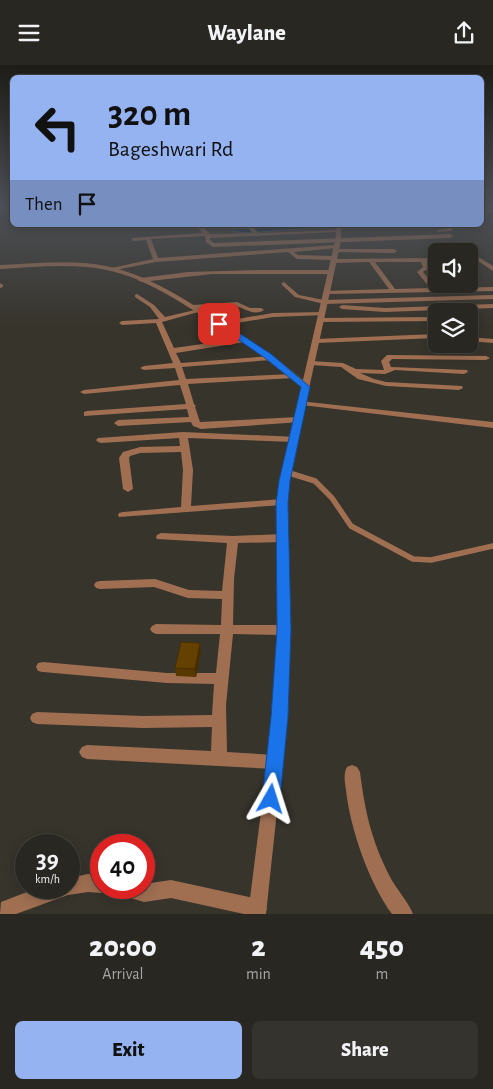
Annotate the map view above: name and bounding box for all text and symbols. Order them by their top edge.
icon: menu [15,19,43,47]
icon: share [450,19,478,47]
text: Waylane [207,22,286,44]
icon: left [25,95,90,160]
text: 320 m [108,97,191,132]
text: Bageshwari Rd [108,138,233,160]
icon: arrive [73,190,101,218]
text: Then [25,195,63,214]
map controls [428,243,478,353]
button: sound [428,243,478,293]
pin [198,303,240,345]
button: layers [428,303,478,353]
icon: arrive [205,310,233,338]
position arrow [244,772,296,824]
speed limit sign: 40 [90,834,155,899]
text: 39 [36,848,59,873]
text: km/h [35,873,60,885]
text: 20:00 [89,932,157,962]
text: 2 [251,932,266,962]
text: 450 [360,932,404,962]
text: Arrival [102,966,144,982]
text: min [246,966,271,982]
text: m [375,966,388,982]
button: Exit [15,1021,242,1079]
button: Share [252,1021,478,1079]

